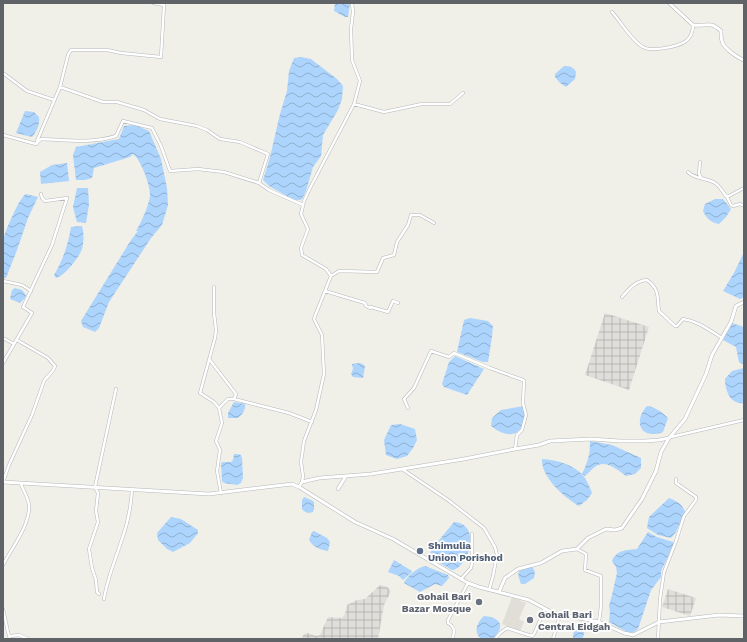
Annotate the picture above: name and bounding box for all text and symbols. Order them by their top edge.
place label: Shimulia Union Porishod [428,540,503,563]
marker: Shimulia Union Porishod [415,546,425,556]
place label: Gohail Bari Bazar Mosque [402,591,471,614]
marker: Gohail Bari Bazar Mosque [474,597,484,607]
place label: Gohail Bari Central Eidgah [538,609,610,632]
marker: Gohail Bari Central Eidgah [525,615,535,625]

